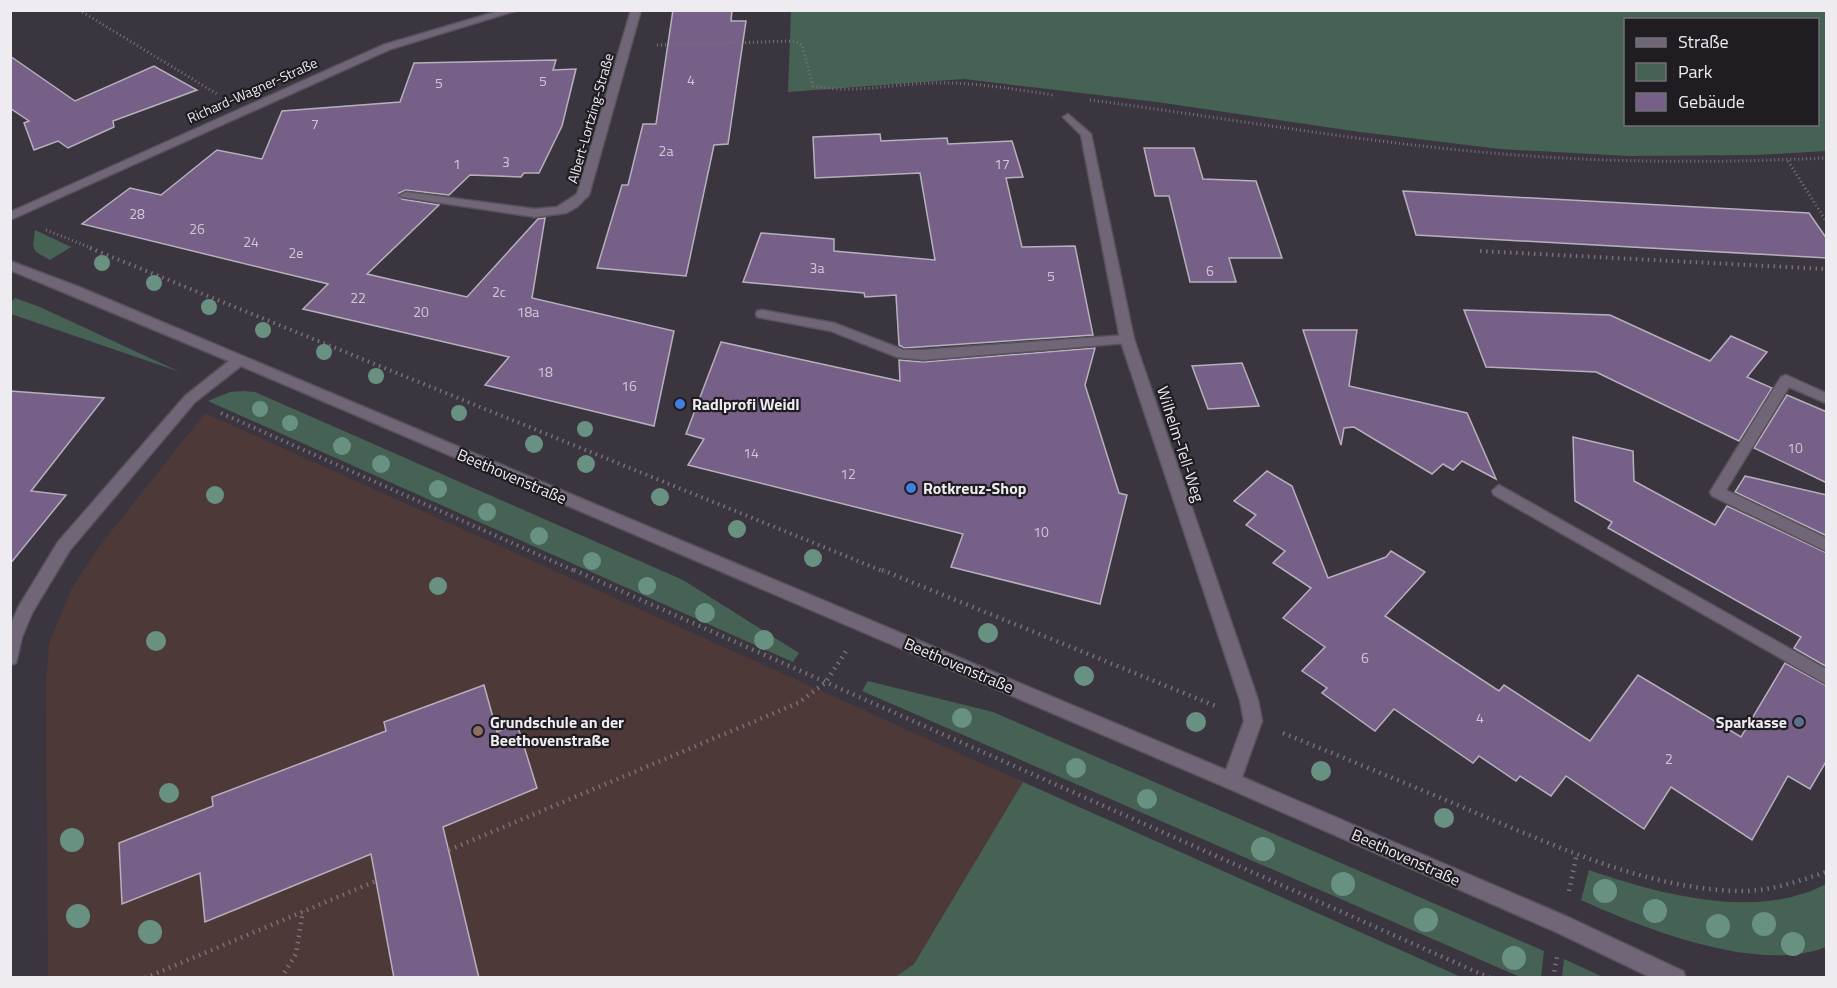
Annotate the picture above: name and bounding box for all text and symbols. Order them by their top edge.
legend [1624,18,1819,126]
text: Straße [1678,28,1729,55]
street label: Albert-Lortzing-Straße [561,50,619,186]
street label: Richard-Wagner-Straße [184,52,320,128]
text: Park [1678,58,1713,85]
house number: 4 [687,69,695,90]
house number: 5 [539,70,547,91]
house number: 5 [435,72,443,93]
text: Gebäude [1678,88,1745,115]
house number: 7 [311,113,319,134]
house number: 2a [659,140,673,161]
house number: 3 [502,151,510,172]
house number: 1 [453,153,461,174]
house number: 17 [994,153,1010,174]
house number: 28 [129,203,145,224]
house number: 26 [189,218,205,239]
house number: 24 [243,231,259,252]
house number: 2e [289,242,303,263]
house number: 3a [810,257,824,278]
house number: 6 [1206,260,1214,281]
house number: 5 [1047,265,1055,286]
house number: 2c [492,281,506,302]
house number: 22 [350,287,366,308]
house number: 20 [413,301,429,322]
house number: 18a [517,301,539,322]
house number: 18 [537,361,553,382]
house number: 16 [621,375,637,396]
street label: Wilhelm-Tell-Weg [1151,383,1211,505]
place label: Radlprofi Weidl [692,392,800,416]
marker: Radlprofi Weidl [673,397,687,411]
house number: 10 [1787,437,1803,458]
street label: Beethovenstraße [454,442,570,510]
house number: 14 [743,442,759,463]
house number: 12 [840,463,856,484]
place label: Rotkreuz-Shop [923,476,1027,500]
marker: Rotkreuz-Shop [904,481,918,495]
house number: 10 [1033,521,1049,542]
street label: Beethovenstraße [901,631,1017,699]
house number: 6 [1361,647,1369,668]
house number: 4 [1476,707,1484,728]
place label: Grundschule an der Beethovenstraße [490,710,624,752]
place label: Sparkasse [1716,710,1787,734]
marker: Sparkasse [1792,715,1806,729]
marker: Grundschule an der Beethovenstraße [471,724,485,738]
house number: 2 [1665,748,1673,769]
street label: Beethovenstraße [1348,822,1464,892]

